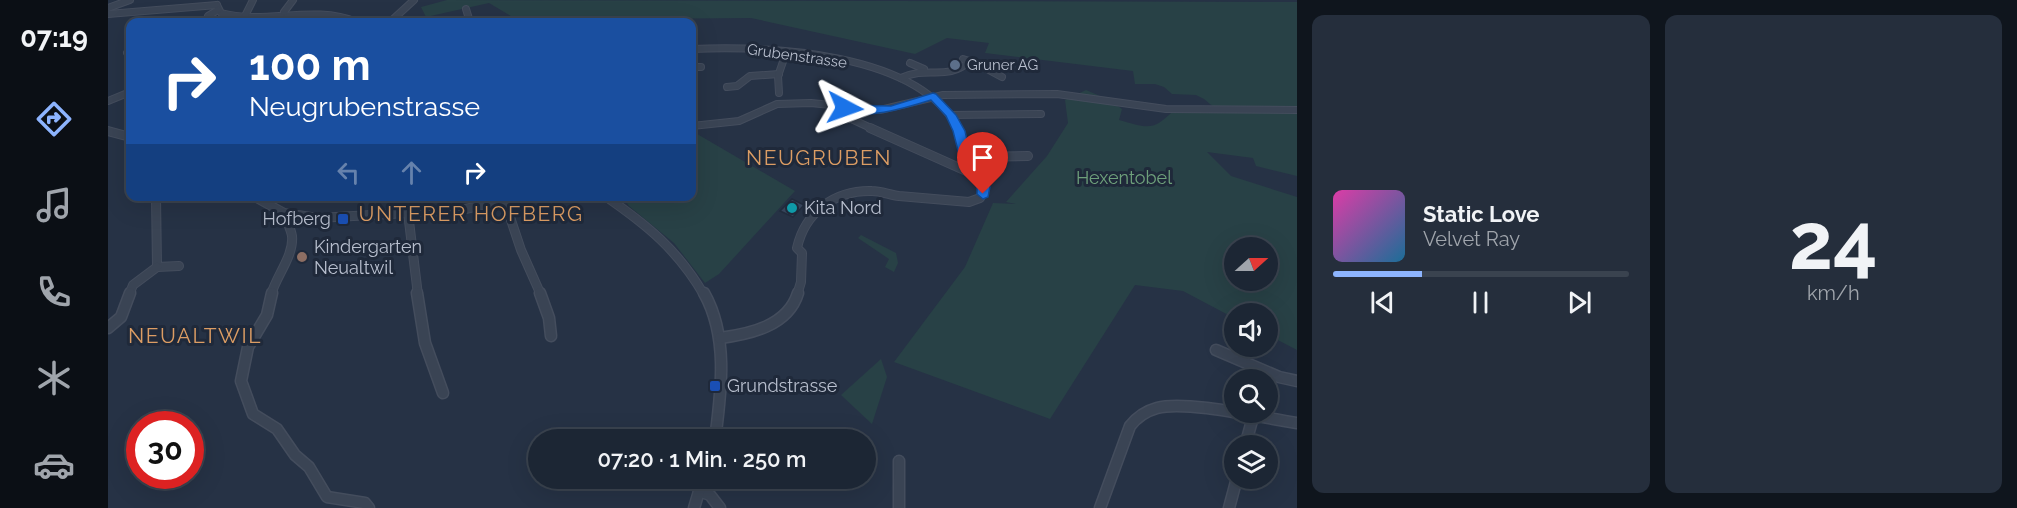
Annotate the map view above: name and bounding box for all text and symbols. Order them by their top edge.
text: 07:19 [20,22,88,53]
street label: Grubenstrasse [746,40,848,72]
text: 100 m [249,41,371,90]
icon: right [150,42,228,120]
place label: Gruner AG [967,56,1038,74]
marker: Gruner AG [948,58,962,72]
position arrow [813,76,877,140]
text: Neugrubenstrasse [249,91,480,122]
icon: directions [33,98,75,140]
pin [957,132,1008,194]
icon: arrive [966,141,999,174]
district label: NEUGRUBEN [746,145,892,170]
icon: left [332,156,365,189]
icon: ahead [395,156,428,189]
icon: right [458,156,491,189]
park label: Hexentobel [1076,167,1172,188]
icon: music [33,184,75,226]
text: 24 [1789,196,1878,287]
place label: Kita Nord [804,197,882,218]
district label: UNTERER HOFBERG [359,201,583,226]
marker: Kita Nord [785,201,799,215]
text: Static Love [1423,201,1540,227]
place label: Hofberg [263,208,331,229]
marker: Hofberg [336,212,350,226]
text: Velvet Ray [1423,227,1520,251]
place label: Kindergarten Neualtwil [314,236,422,278]
north arrow [1224,237,1278,291]
map controls [1224,237,1278,489]
marker: Kindergarten Neualtwil [295,250,309,264]
icon: phone [33,271,75,313]
text: km/h [1807,281,1860,305]
icon: previous [1366,286,1399,319]
icon: pause [1464,286,1497,319]
icon: next [1563,286,1596,319]
button: sound [1224,303,1278,357]
district label: NEUALTWIL [128,323,262,348]
icon: climate [33,357,75,399]
button: search [1224,369,1278,423]
place label: Grundstrasse [727,375,838,396]
marker: Grundstrasse [708,379,722,393]
speed limit sign: 30 [126,411,204,489]
button: layers [1224,435,1278,489]
icon: car [33,444,75,486]
text: 07:20 · 1 Min. · 250 m [598,446,806,472]

